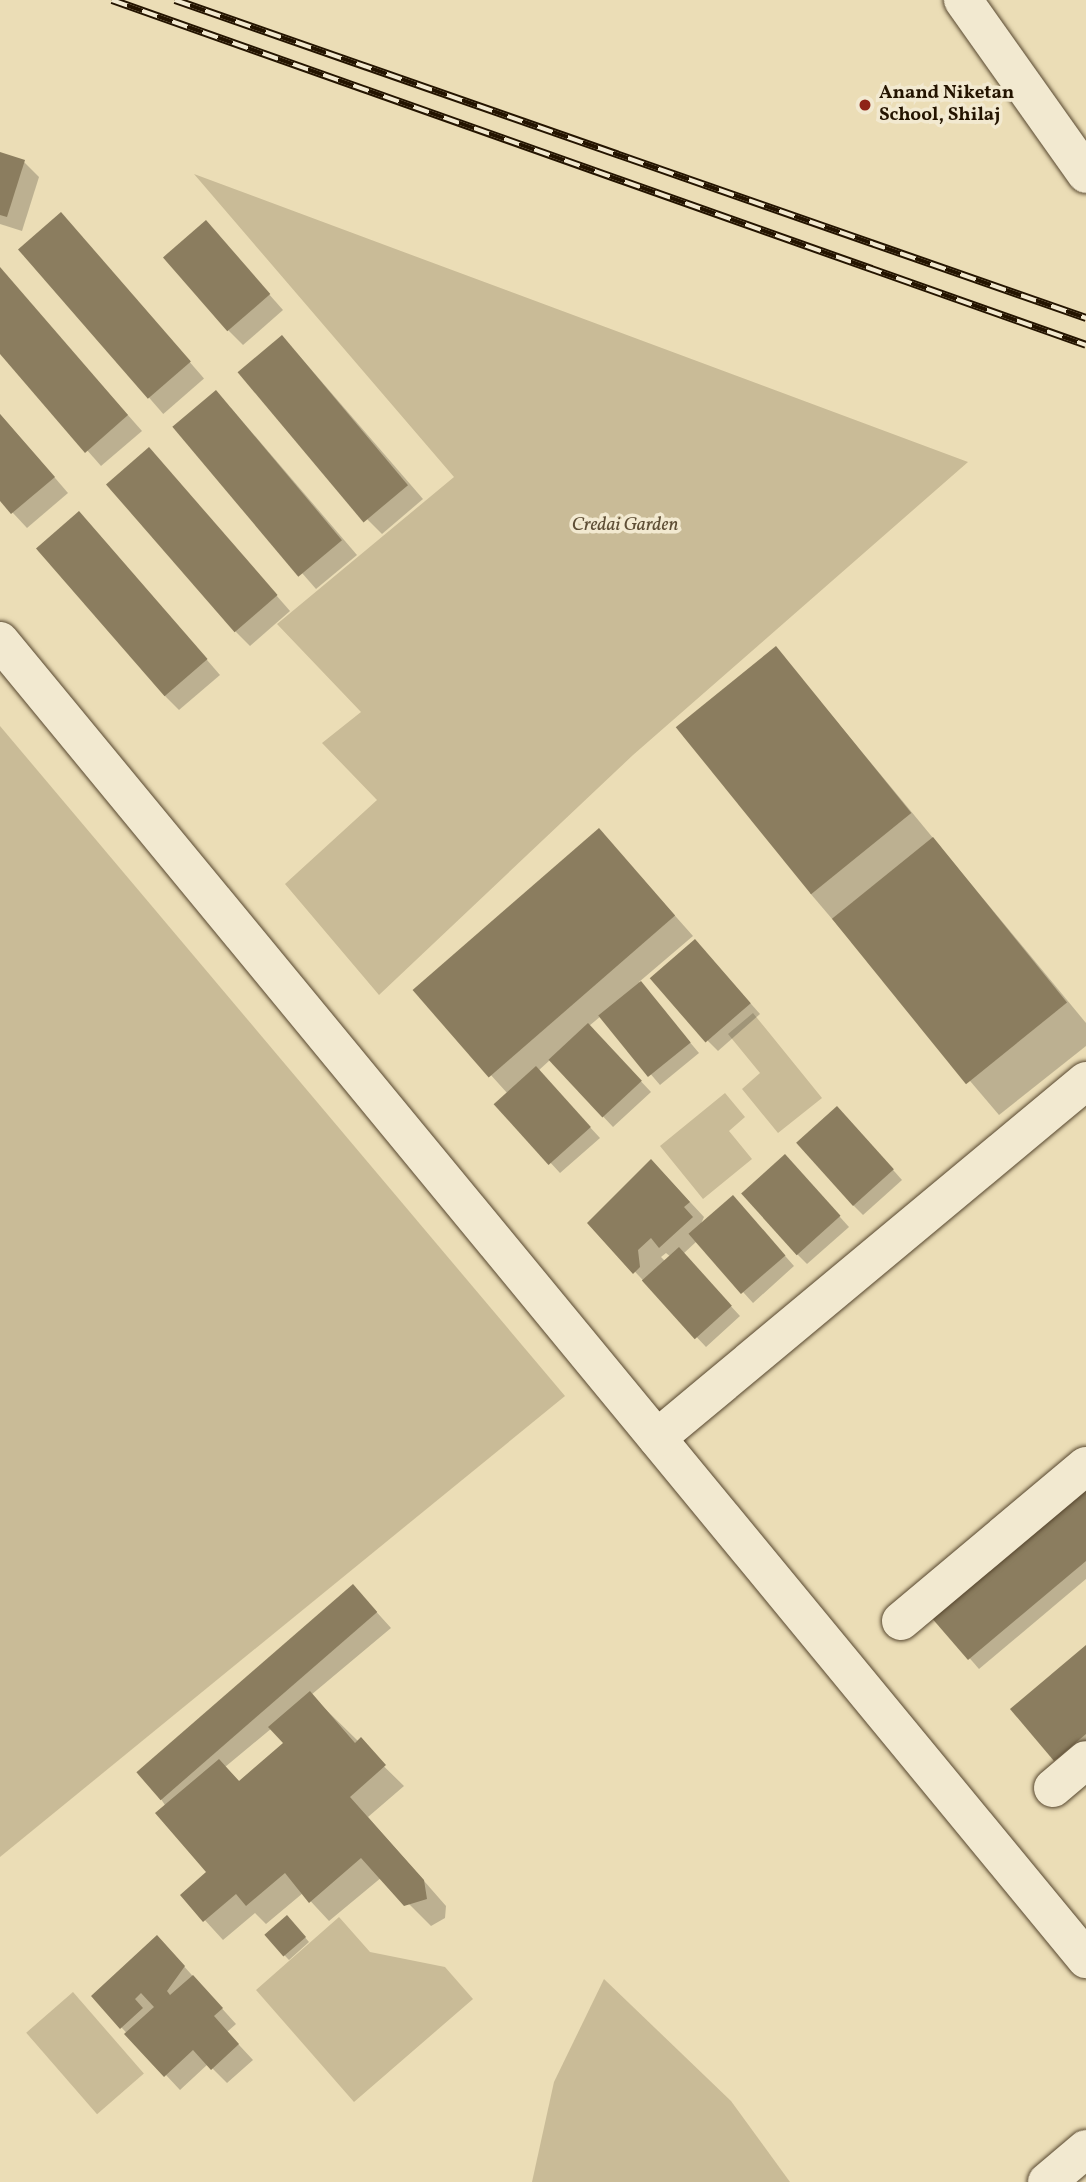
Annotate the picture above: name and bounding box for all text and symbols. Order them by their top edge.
place label: Anand Niketan School, Shilaj [879,83,1014,127]
marker: Anand Niketan School, Shilaj [857,97,873,113]
park label: Credai Garden [572,515,678,537]

